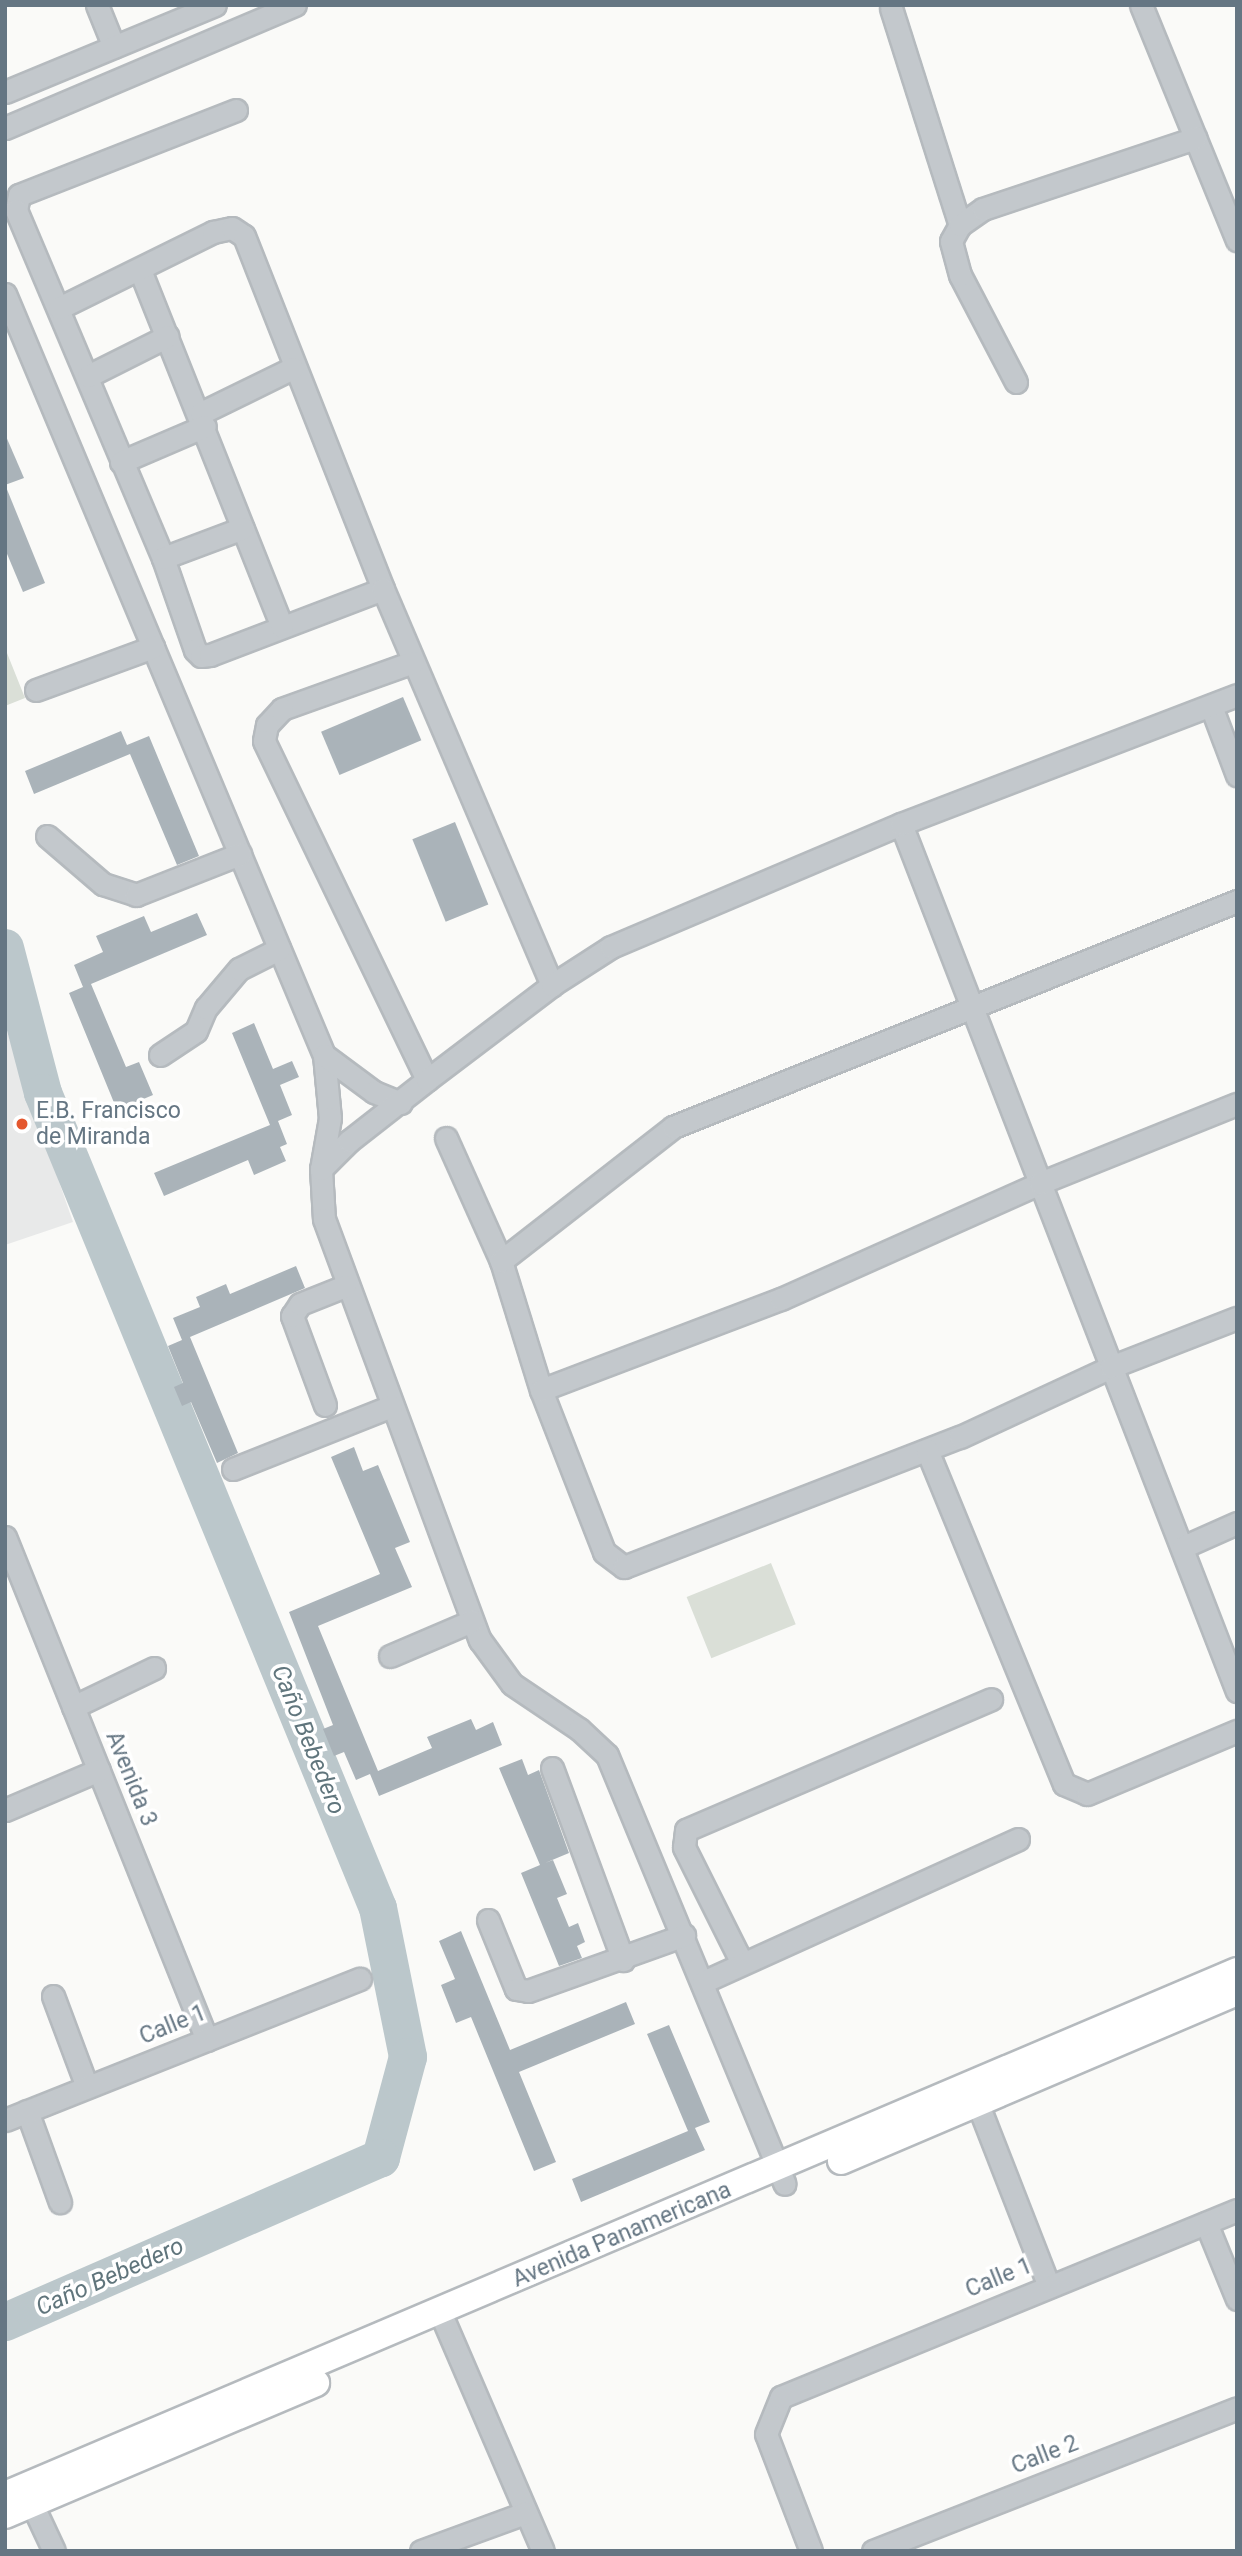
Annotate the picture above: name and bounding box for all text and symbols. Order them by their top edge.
place label: E.B. Francisco de Miranda [36,1097,181,1151]
marker: E.B. Francisco de Miranda [14,1116,30,1132]
water label: Caño Bebedero [265,1661,351,1819]
street label: Avenida 3 [99,1727,163,1831]
street label: Calle 1 [136,1999,210,2051]
street label: Avenida Panamericana [509,2176,735,2294]
water label: Caño Bebedero [32,2232,188,2322]
street label: Calle 1 [962,2252,1036,2304]
street label: Calle 2 [1008,2430,1082,2480]

